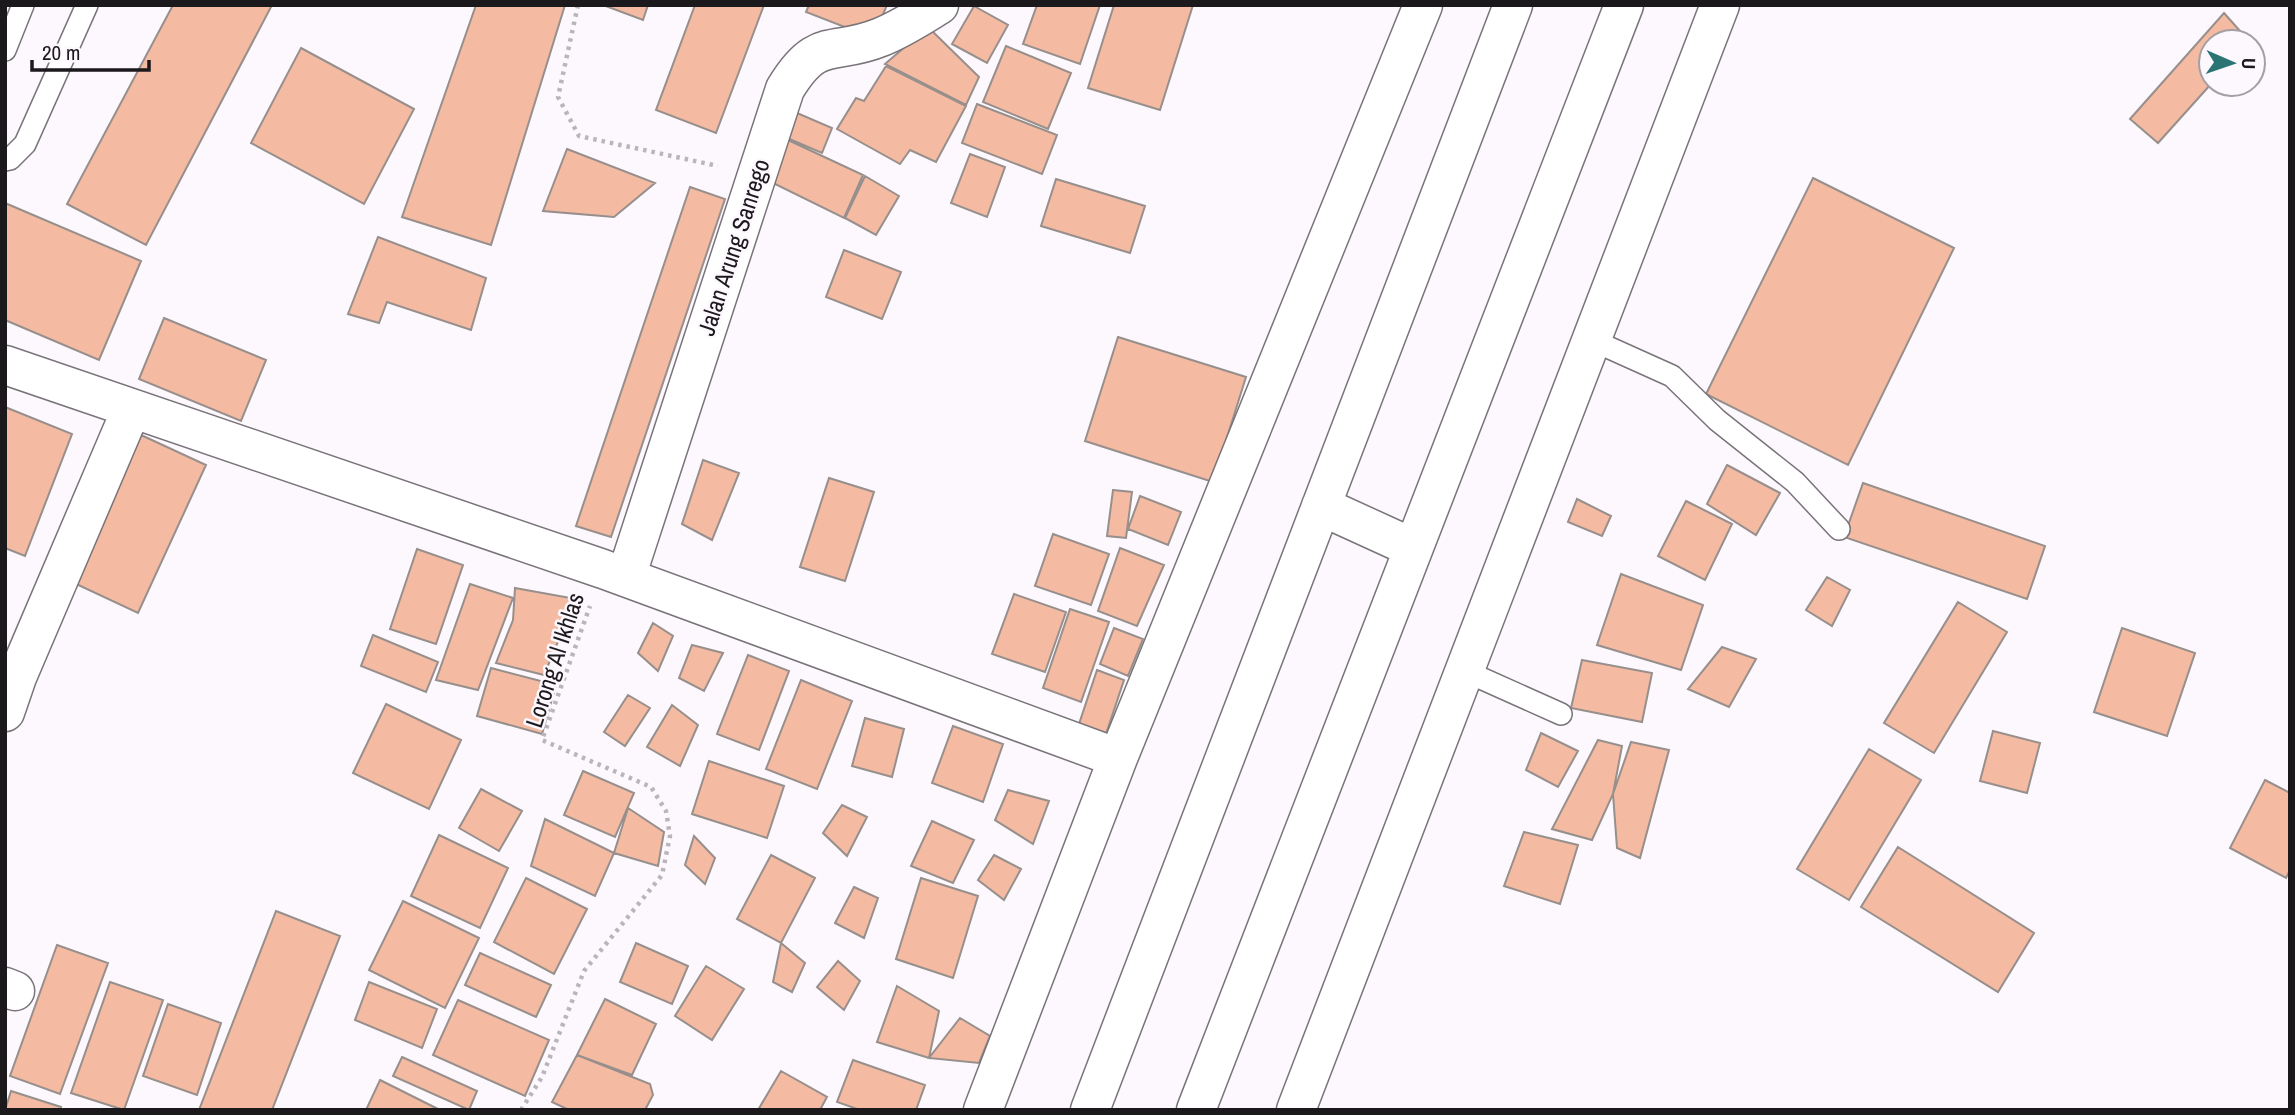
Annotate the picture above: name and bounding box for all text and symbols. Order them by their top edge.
scale bar [32,28,149,72]
north arrow [2197,28,2267,98]
text: 20 m [42,38,80,67]
text: U [2236,58,2262,70]
street label: Jalan Arung Sanrego [689,155,777,339]
street label: Lorong Al Ikhlas [517,588,591,732]

